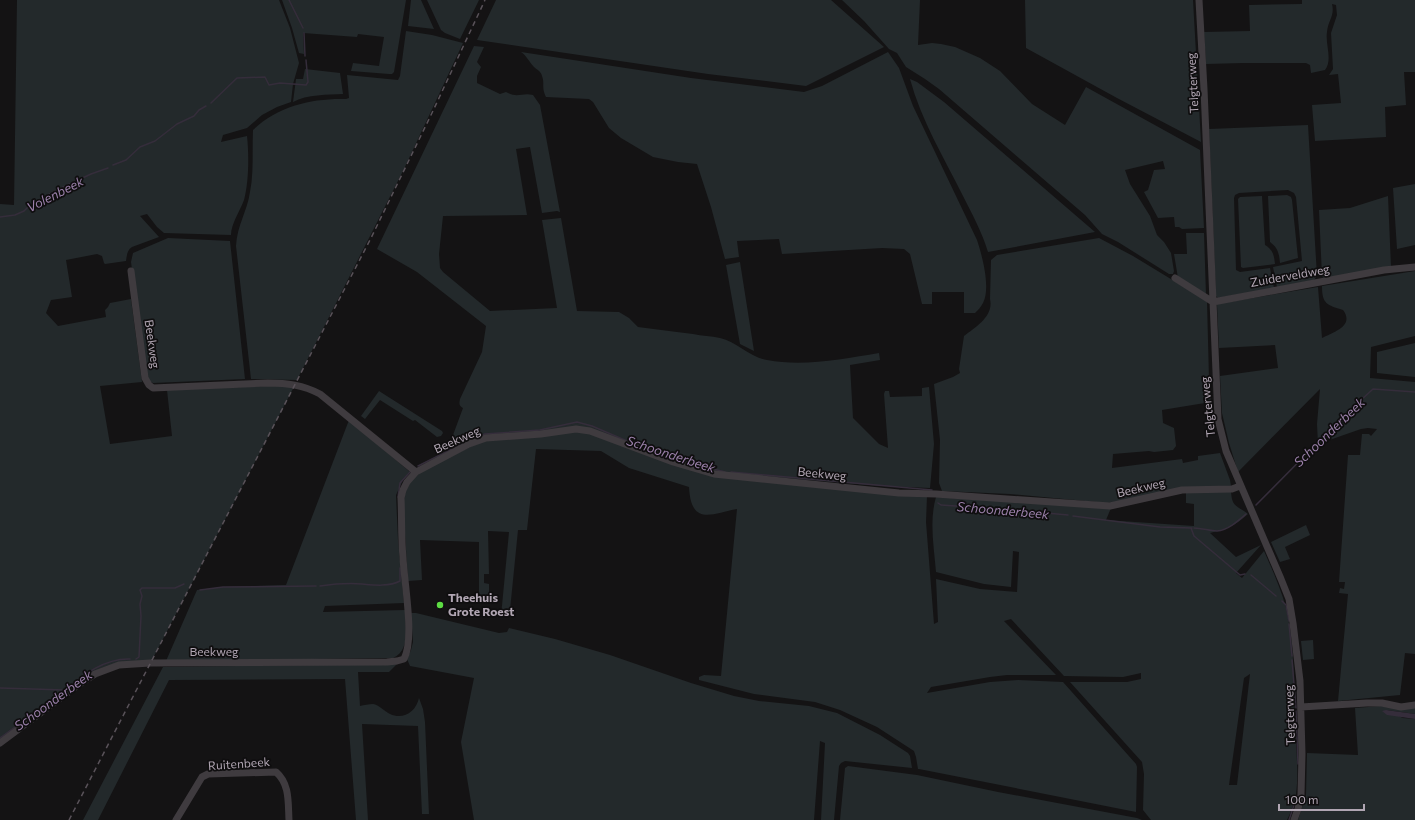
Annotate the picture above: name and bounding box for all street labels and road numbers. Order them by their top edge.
street label: Telgterweg [1183,52,1201,114]
street label: Zuiderveldweg [1249,261,1331,289]
street label: Beekweg [143,319,163,370]
street label: Telgterweg [1197,376,1217,438]
street label: Beekweg [431,422,482,455]
street label: Beekweg [797,463,848,483]
street label: Beekweg [1115,475,1167,499]
street label: Beekweg [189,644,239,658]
street label: Telgterweg [1281,684,1297,746]
street label: Ruitenbeek [207,754,271,772]

